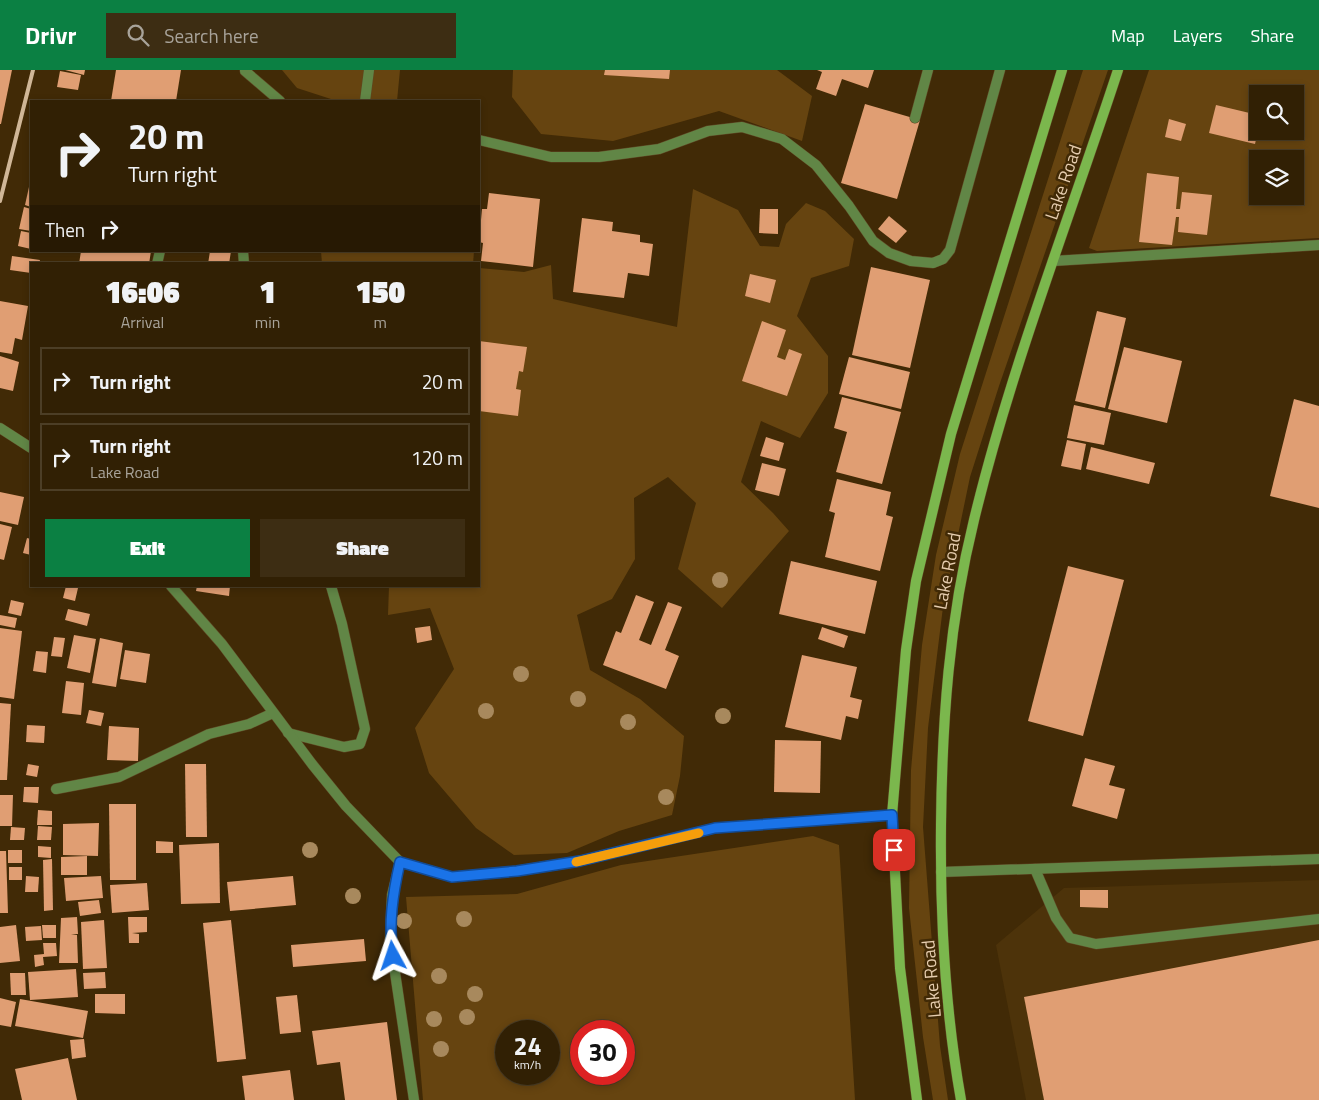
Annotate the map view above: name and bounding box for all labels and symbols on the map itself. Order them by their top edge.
street label: Lake Road [1038,141,1088,223]
street label: Lake Road [926,530,968,612]
pin [873,829,915,871]
position arrow [366,929,418,981]
street label: Lake Road [914,939,948,1019]
speed limit sign: 30 [570,1020,635,1085]

